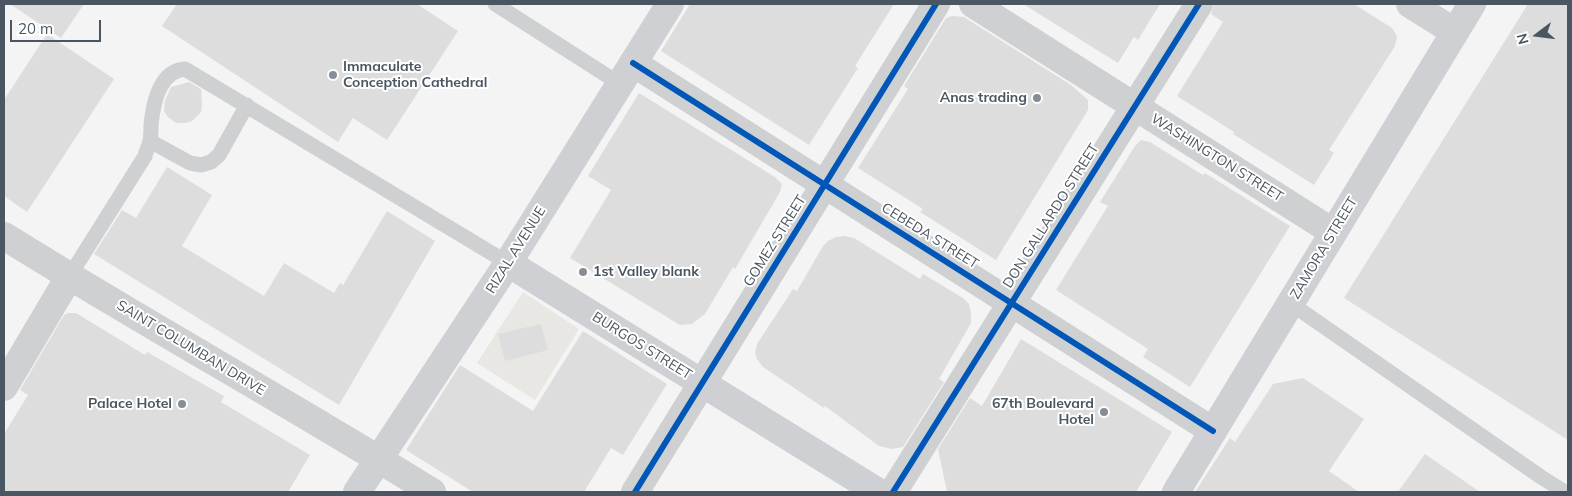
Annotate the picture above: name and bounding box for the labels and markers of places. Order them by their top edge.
place label: Immaculate Conception Cathedral [343,59,487,92]
marker: Immaculate Conception Cathedral [327,69,339,81]
place label: Anas trading [940,90,1027,106]
marker: Anas trading [1031,92,1043,104]
place label: 1st Valley blank [593,264,699,280]
marker: 1st Valley blank [577,266,589,278]
place label: Palace Hotel [88,396,172,412]
place label: 67th Boulevard Hotel [992,396,1094,428]
marker: Palace Hotel [176,398,188,410]
marker: 67th Boulevard Hotel [1098,406,1110,418]

